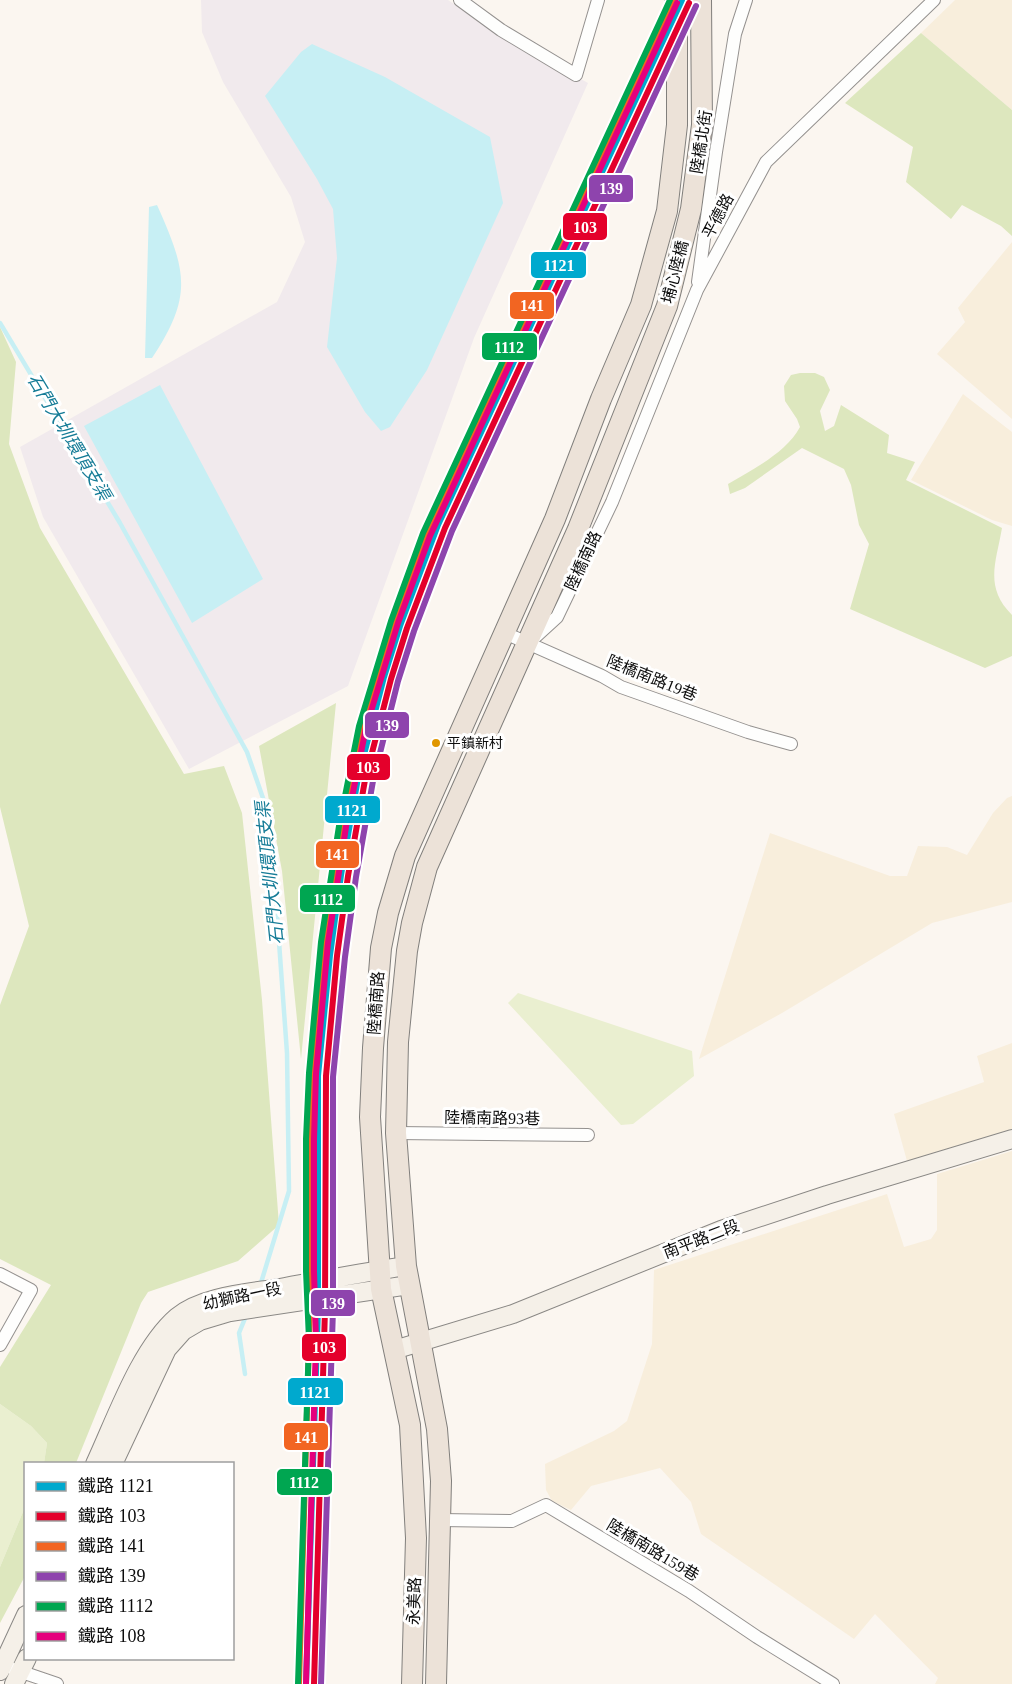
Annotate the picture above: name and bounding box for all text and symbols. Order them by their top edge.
street label: 陸橋北街 [688,109,714,175]
line badge: 139 [588,174,634,203]
text: 139 [599,180,623,197]
street label: 平德路 [699,191,737,241]
line badge: 103 [562,212,608,241]
text: 103 [573,219,597,236]
street label: 埔心陸橋 [659,239,691,305]
line badge: 1121 [530,251,587,279]
text: 1121 [543,257,575,274]
line badge: 141 [509,291,555,320]
text: 141 [520,297,544,314]
line badge: 1112 [481,332,538,361]
text: 1112 [494,339,524,356]
water label: 石門大圳環頂支渠 [23,370,116,506]
street label: 陸橋南路 [562,528,604,594]
street label: 陸橋南路19巷 [604,652,700,704]
line badge: 139 [364,711,410,739]
text: 139 [375,717,399,734]
place label: 平鎮新村 [447,735,503,751]
marker: 平鎮新村 [430,737,442,749]
line badge: 103 [346,753,391,781]
text: 103 [356,759,380,776]
line badge: 1121 [324,795,381,824]
water label: 石門大圳環頂支渠 [252,797,287,946]
text: 1121 [336,802,368,819]
line badge: 141 [315,840,360,869]
text: 141 [325,846,349,863]
line badge: 1112 [299,884,356,913]
text: 1112 [313,891,343,908]
street label: 陸橋南路 [365,970,387,1036]
street label: 陸橋南路93巷 [444,1109,540,1127]
street label: 南平路二段 [661,1217,741,1261]
street label: 幼獅路一段 [201,1279,283,1313]
line badge: 139 [310,1289,356,1317]
text: 139 [321,1295,345,1312]
line badge: 103 [301,1333,347,1362]
text: 103 [312,1339,336,1356]
line badge: 1121 [287,1377,344,1406]
text: 1121 [299,1384,331,1401]
line badge: 141 [283,1422,329,1451]
text: 141 [294,1429,318,1446]
legend [24,1462,234,1660]
line badge: 1112 [276,1468,333,1496]
text: 1112 [289,1474,319,1491]
text: 鐵路 1121 [78,1476,154,1496]
text: 鐵路 103 [78,1506,146,1526]
street label: 陸橋南路159巷 [604,1516,702,1584]
text: 鐵路 141 [78,1536,146,1556]
text: 鐵路 139 [78,1566,146,1586]
street label: 永美路 [405,1577,423,1625]
text: 鐵路 1112 [78,1596,153,1616]
text: 鐵路 108 [78,1626,146,1646]

